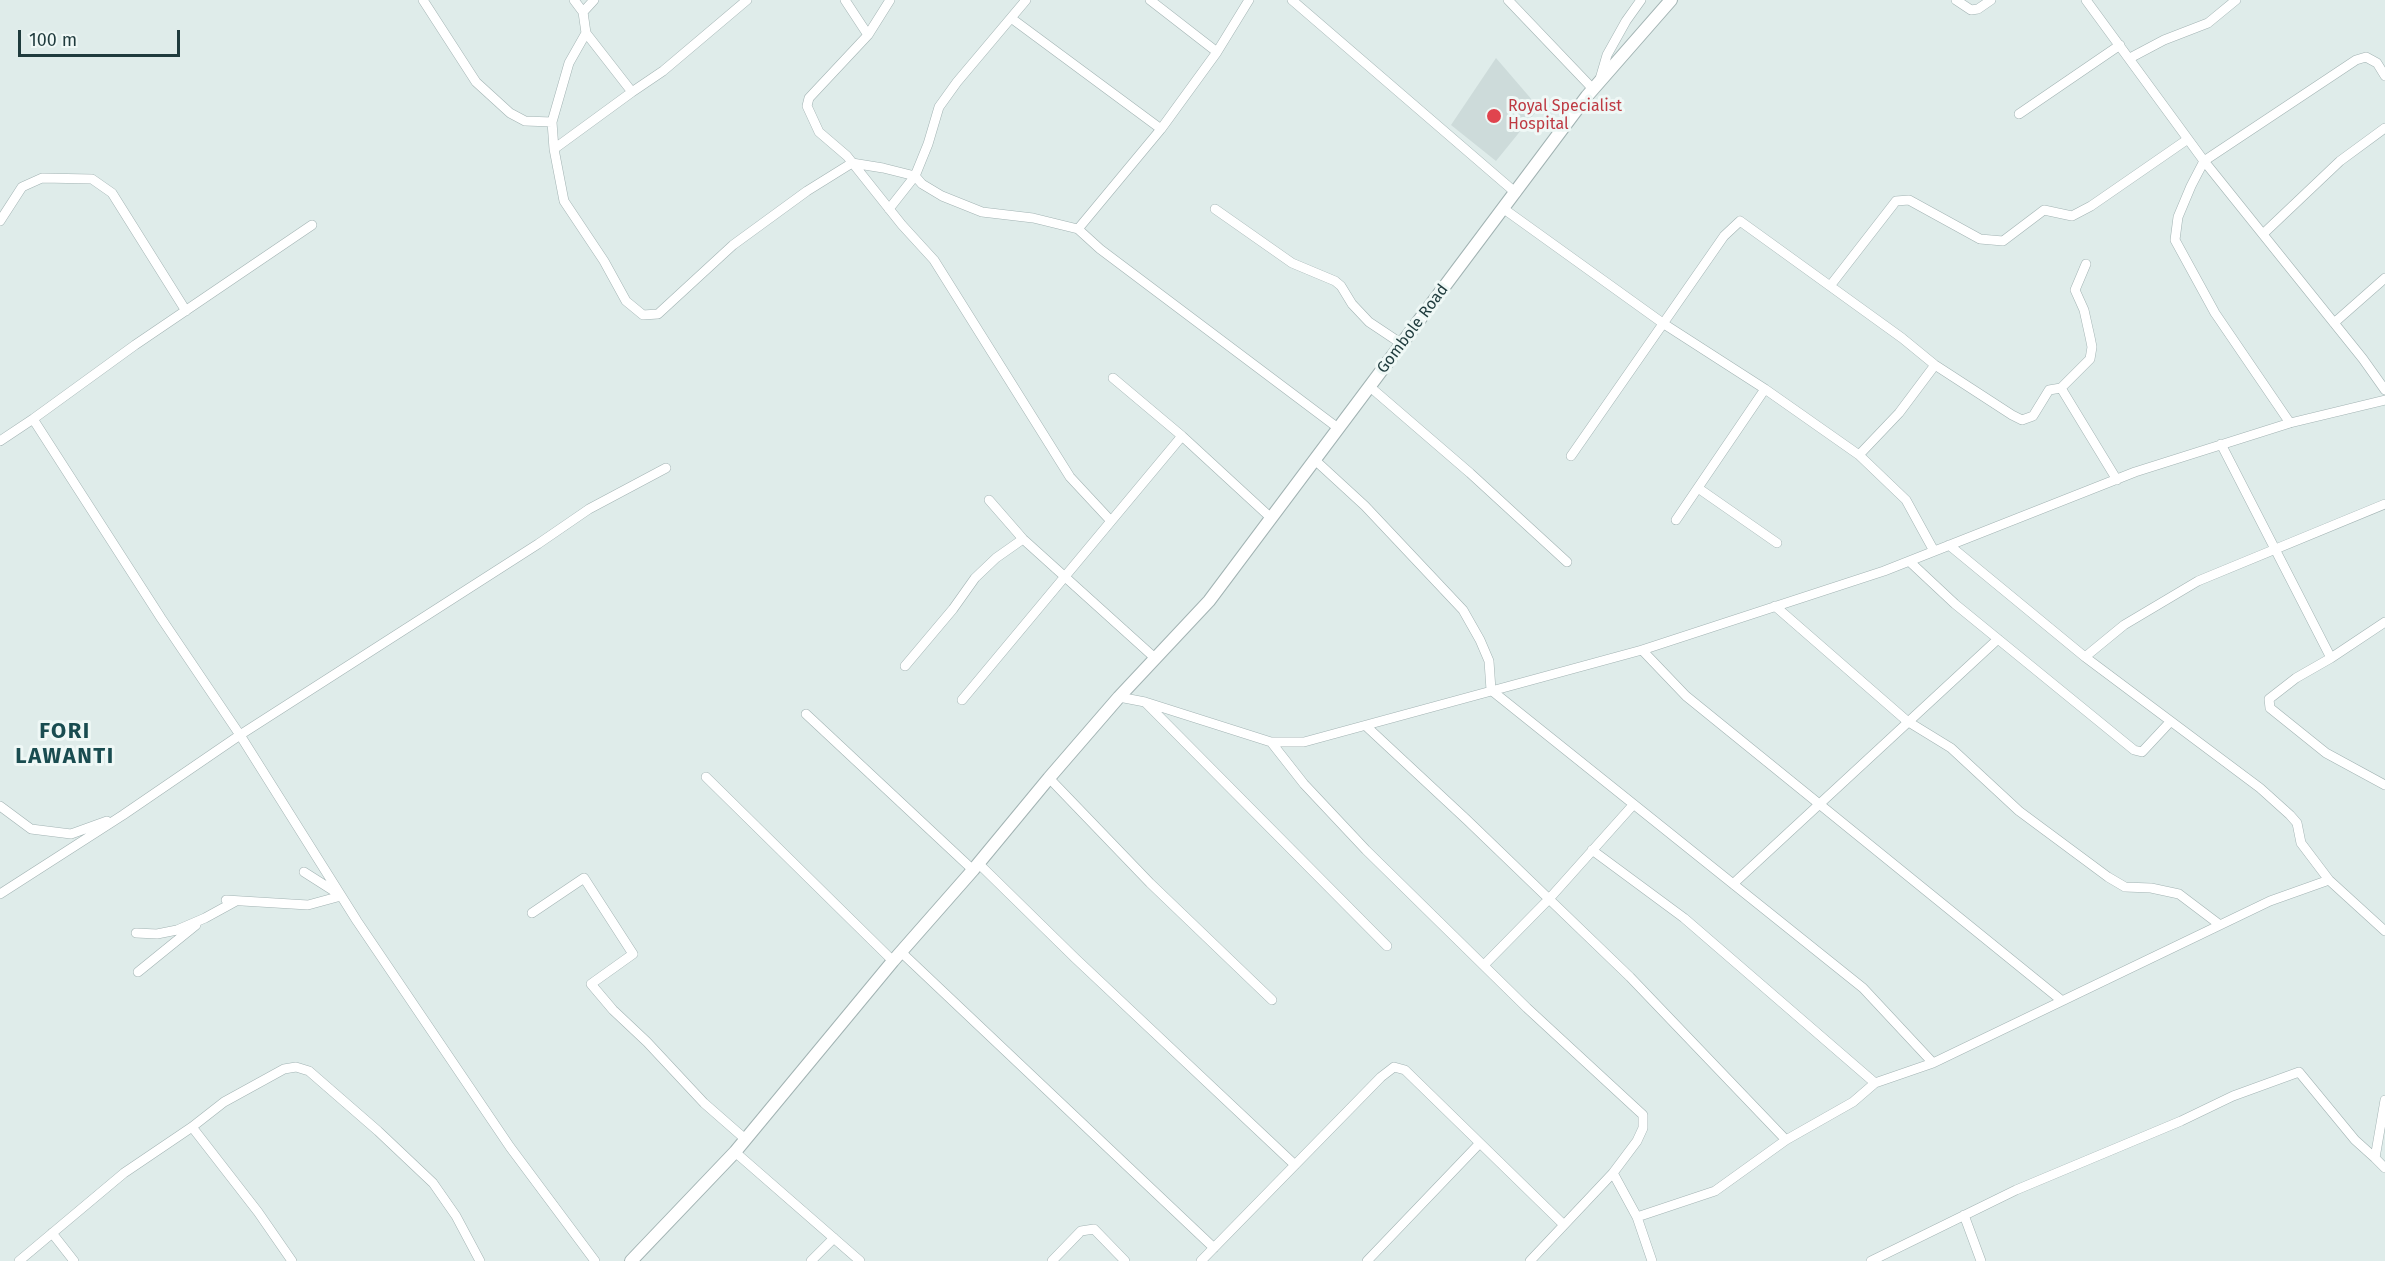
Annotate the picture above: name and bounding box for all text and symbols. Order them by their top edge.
scale bar [21,18,183,56]
text: 100 m [29,29,77,51]
place label: Royal Specialist Hospital [1508,97,1622,135]
marker: Royal Specialist Hospital [1485,107,1503,125]
street label: Gombole Road [1373,281,1453,377]
district label: FORI LAWANTI [15,719,115,770]

